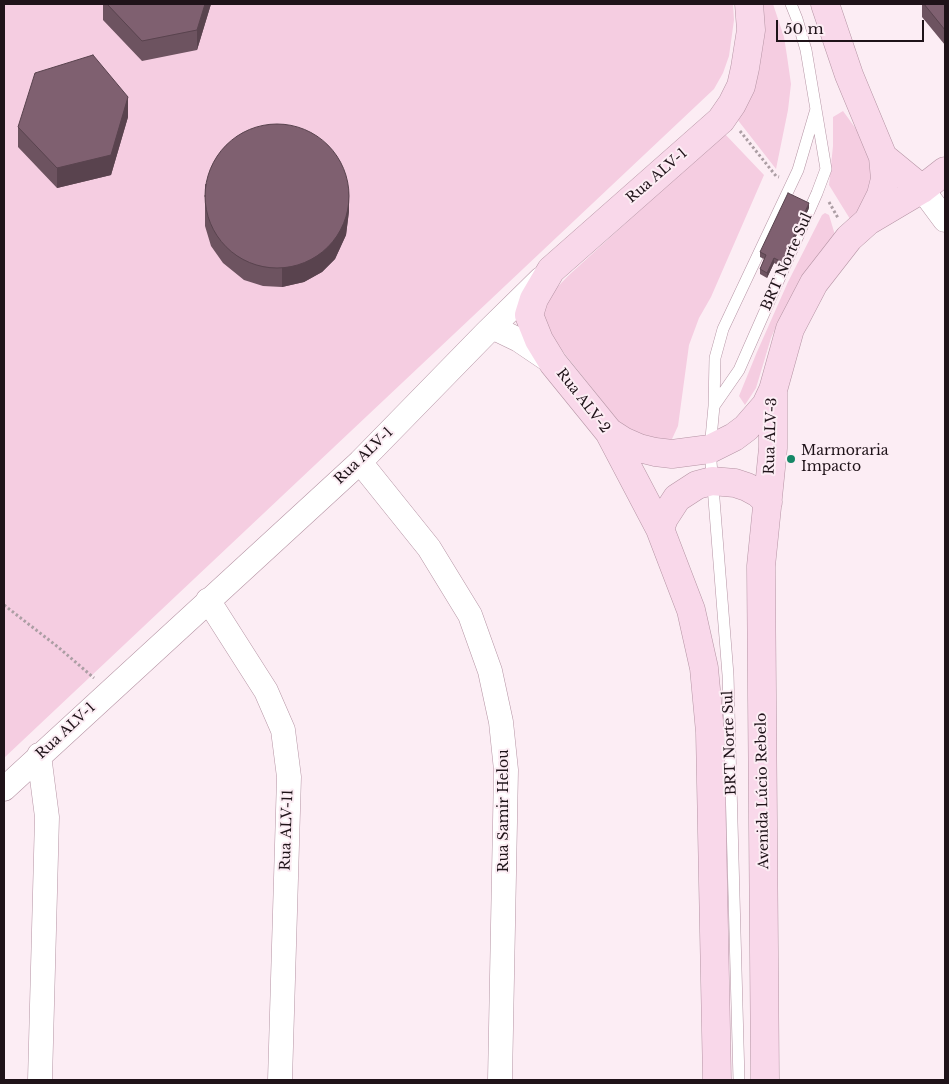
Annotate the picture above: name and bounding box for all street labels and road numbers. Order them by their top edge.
street label: Rua ALV-1 [623,145,691,207]
street label: BRT Norte Sul [758,211,816,313]
street label: Rua ALV-2 [553,365,613,437]
street label: Rua ALV-3 [761,397,781,475]
street label: Rua ALV-1 [331,424,397,488]
street label: BRT Norte Sul [720,690,740,796]
street label: Rua ALV-1 [33,699,99,763]
street label: Avenida Lúcio Rebelo [753,712,773,870]
street label: Rua Samir Helou [496,749,512,873]
street label: Rua ALV-11 [277,789,297,871]

